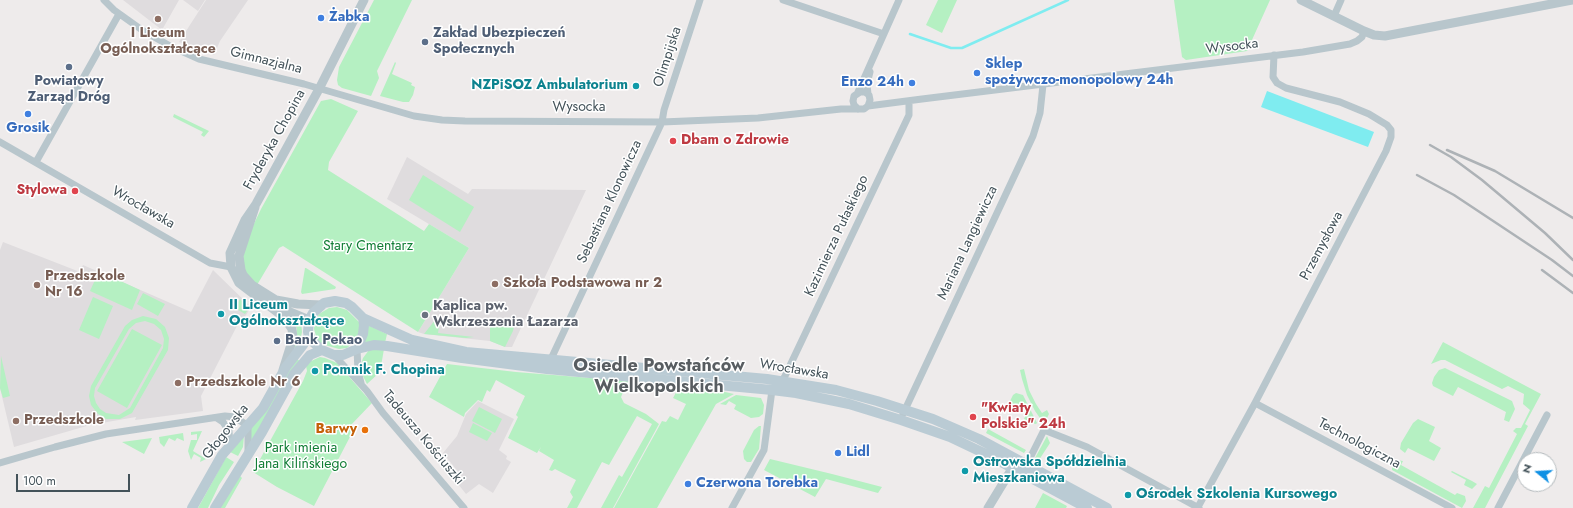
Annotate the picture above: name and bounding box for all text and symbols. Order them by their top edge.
place label: Żabka [329,10,369,26]
marker: Żabka [316,13,326,23]
marker: I Liceum Ogólnokształcące [153,14,163,24]
street label: Olimpijska [650,25,686,89]
place label: I Liceum Ogólnokształcące [100,26,216,58]
place label: Zakład Ubezpieczeń Społecznych [433,26,566,58]
street label: Wysocka [1205,35,1259,59]
marker: Zakład Ubezpieczeń Społecznych [420,37,430,47]
street label: Gimnazjalna [228,44,304,78]
place label: Sklep spożywczo-monopolowy 24h [985,57,1173,90]
marker: Powiatowy Zarząd Dróg [64,62,74,72]
marker: Sklep spożywczo-monopolowy 24h [972,68,982,78]
place label: Powiatowy Zarząd Dróg [28,74,110,106]
place label: Enzo 24h [841,75,904,91]
place label: NZPiSOZ Ambulatorium [471,78,628,94]
marker: Enzo 24h [907,78,917,88]
marker: NZPiSOZ Ambulatorium [631,81,641,91]
street label: Fryderyka Chopina [240,87,310,193]
street label: Wysocka [553,100,605,116]
marker: Grosik [23,109,33,119]
place label: Grosik [6,121,50,137]
place label: Dbam o Zdrowie [681,133,789,149]
marker: Dbam o Zdrowie [668,136,678,146]
street label: Sebastiana Klonowicza [574,138,646,266]
street label: Kazimierza Pułaskiego [801,173,873,299]
place label: Stylowa [16,183,67,199]
street label: Wrocławska [109,183,177,233]
street label: Mariana Langiewicza [934,183,1002,303]
marker: Stylowa [70,186,80,196]
street label: Przemysłowa [1297,209,1347,283]
park label: Stary Cmentarz [323,239,413,255]
place label: Przedszkole Nr 16 [45,269,125,302]
place label: Szkoła Podstawowa nr 2 [503,276,662,292]
marker: Szkoła Podstawowa nr 2 [490,279,500,289]
marker: Przedszkole Nr 16 [32,280,42,290]
place label: II Liceum Ogólnokształcące [229,298,344,330]
place label: Kaplica pw. Wskrzeszenia Łazarza [433,299,578,332]
marker: II Liceum Ogólnokształcące [216,309,226,319]
marker: Kaplica pw. Wskrzeszenia Łazarza [420,310,430,320]
place label: Bank Pekao [285,333,362,349]
marker: Bank Pekao [272,336,282,346]
district label: Osiedle Powstańców Wielkopolskich [573,356,745,398]
street label: Wrocławska [758,356,830,384]
place label: Pomnik F. Chopina [323,363,445,379]
marker: Pomnik F. Chopina [310,366,320,376]
place label: Przedszkole Nr 6 [186,375,301,391]
marker: Przedszkole Nr 6 [173,378,183,388]
street label: Tadeusza Kościuszki [379,388,467,488]
street label: Głogowska [199,401,253,463]
place label: "Kwiaty Polskie" 24h [981,401,1066,434]
marker: "Kwiaty Polskie" 24h [968,412,978,422]
place label: Przedszkole [24,413,104,429]
street label: Technologiczna [1315,415,1403,473]
marker: Przedszkole [11,416,21,426]
place label: Barwy [316,422,357,438]
marker: Barwy [360,425,370,435]
park label: Park imienia Jana Kilińskiego [255,441,347,474]
place label: Lidl [846,445,870,461]
marker: Lidl [833,448,843,458]
north arrow [1517,452,1557,492]
place label: Ostrowska Spółdzielnia Mieszkaniowa [973,455,1126,488]
text: N [1518,462,1535,475]
scale bar [18,466,132,492]
marker: Ostrowska Spółdzielnia Mieszkaniowa [960,466,970,476]
text: 100 m [23,472,56,490]
place label: Czerwona Torebka [696,476,818,492]
marker: Czerwona Torebka [683,479,693,489]
place label: Ośrodek Szkolenia Kursowego [1136,487,1337,503]
marker: Ośrodek Szkolenia Kursowego [1123,490,1133,500]

